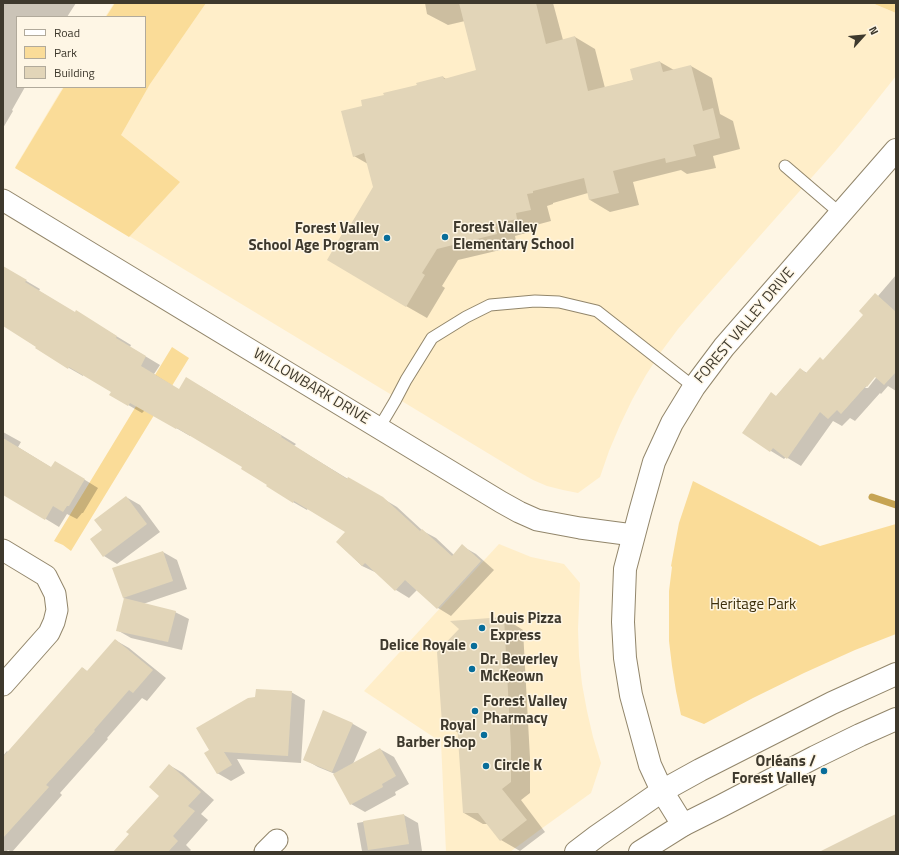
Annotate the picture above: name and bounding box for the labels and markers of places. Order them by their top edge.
place label: Forest Valley Elementary School [453,219,574,254]
place label: Forest Valley School Age Program [248,220,379,255]
marker: Forest Valley Elementary School [440,232,450,242]
marker: Forest Valley School Age Program [382,233,392,243]
place label: Louis Pizza Express [490,610,562,645]
marker: Louis Pizza Express [477,623,487,633]
place label: Delice Royale [380,637,466,655]
marker: Delice Royale [469,641,479,651]
place label: Dr. Beverley McKeown [480,651,558,686]
marker: Dr. Beverley McKeown [467,664,477,674]
place label: Forest Valley Pharmacy [483,693,567,728]
marker: Forest Valley Pharmacy [470,706,480,716]
place label: Royal Barber Shop [396,717,476,752]
marker: Royal Barber Shop [479,730,489,740]
place label: Orléans / Forest Valley [732,753,816,788]
place label: Circle K [494,757,542,775]
marker: Circle K [481,761,491,771]
marker: Orléans / Forest Valley [819,766,829,776]

